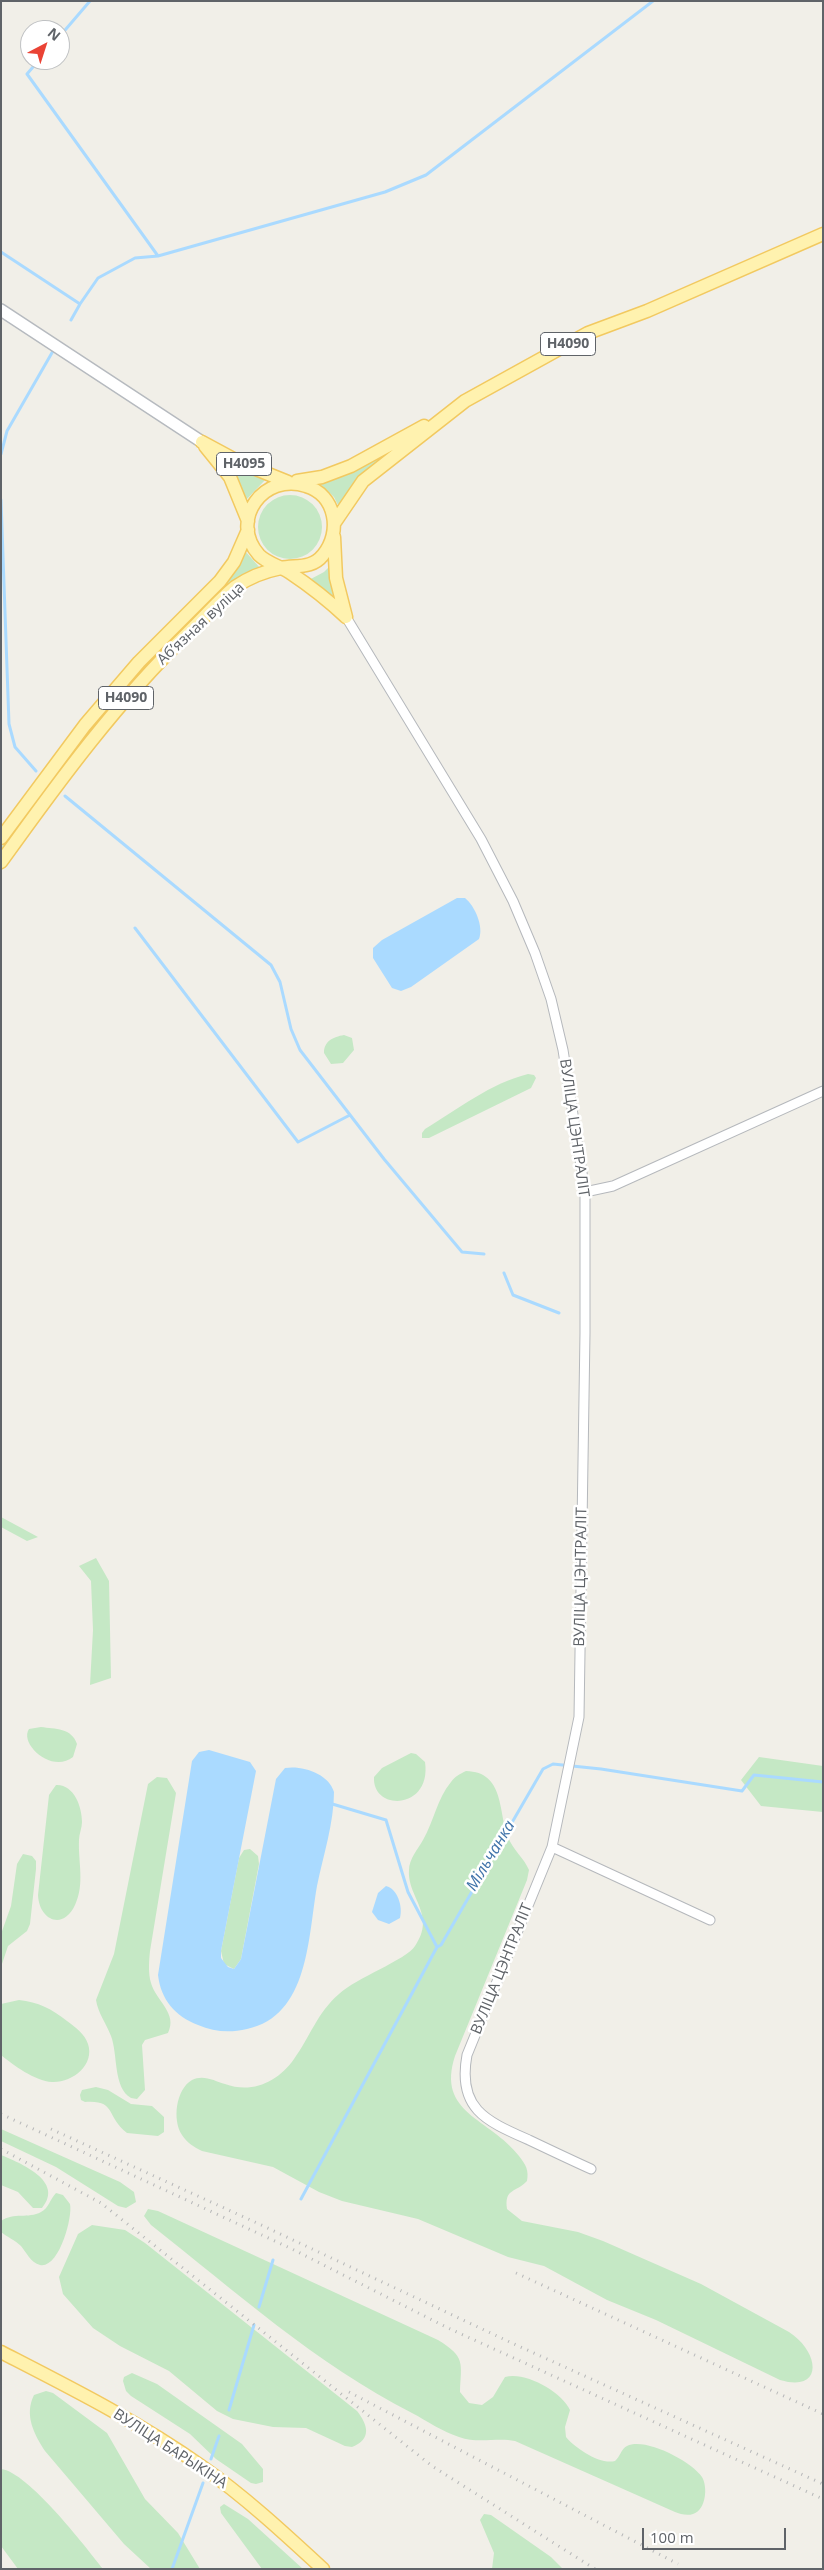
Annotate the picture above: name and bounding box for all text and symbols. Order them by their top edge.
north arrow [20,20,70,70]
text: N [44,23,65,45]
road number: Н4090 [540,332,596,356]
road number: Н4095 [216,452,272,476]
street label: Абʼязная вуліца [154,579,248,669]
road number: Н4090 [98,686,154,710]
street label: ВУЛІЦА ЦЭНТРАЛІТ [555,1058,593,1198]
street label: ВУЛІЦА ЦЭНТРАЛІТ [571,1507,591,1647]
water label: Мільчанка [463,1817,519,1895]
street label: ВУЛІЦА ЦЭНТРАЛІТ [468,1901,536,2037]
street label: ВУЛІЦА БАРЫКІНА [110,2405,230,2493]
scale bar [644,2518,788,2550]
text: 100 m [650,2527,694,2547]

